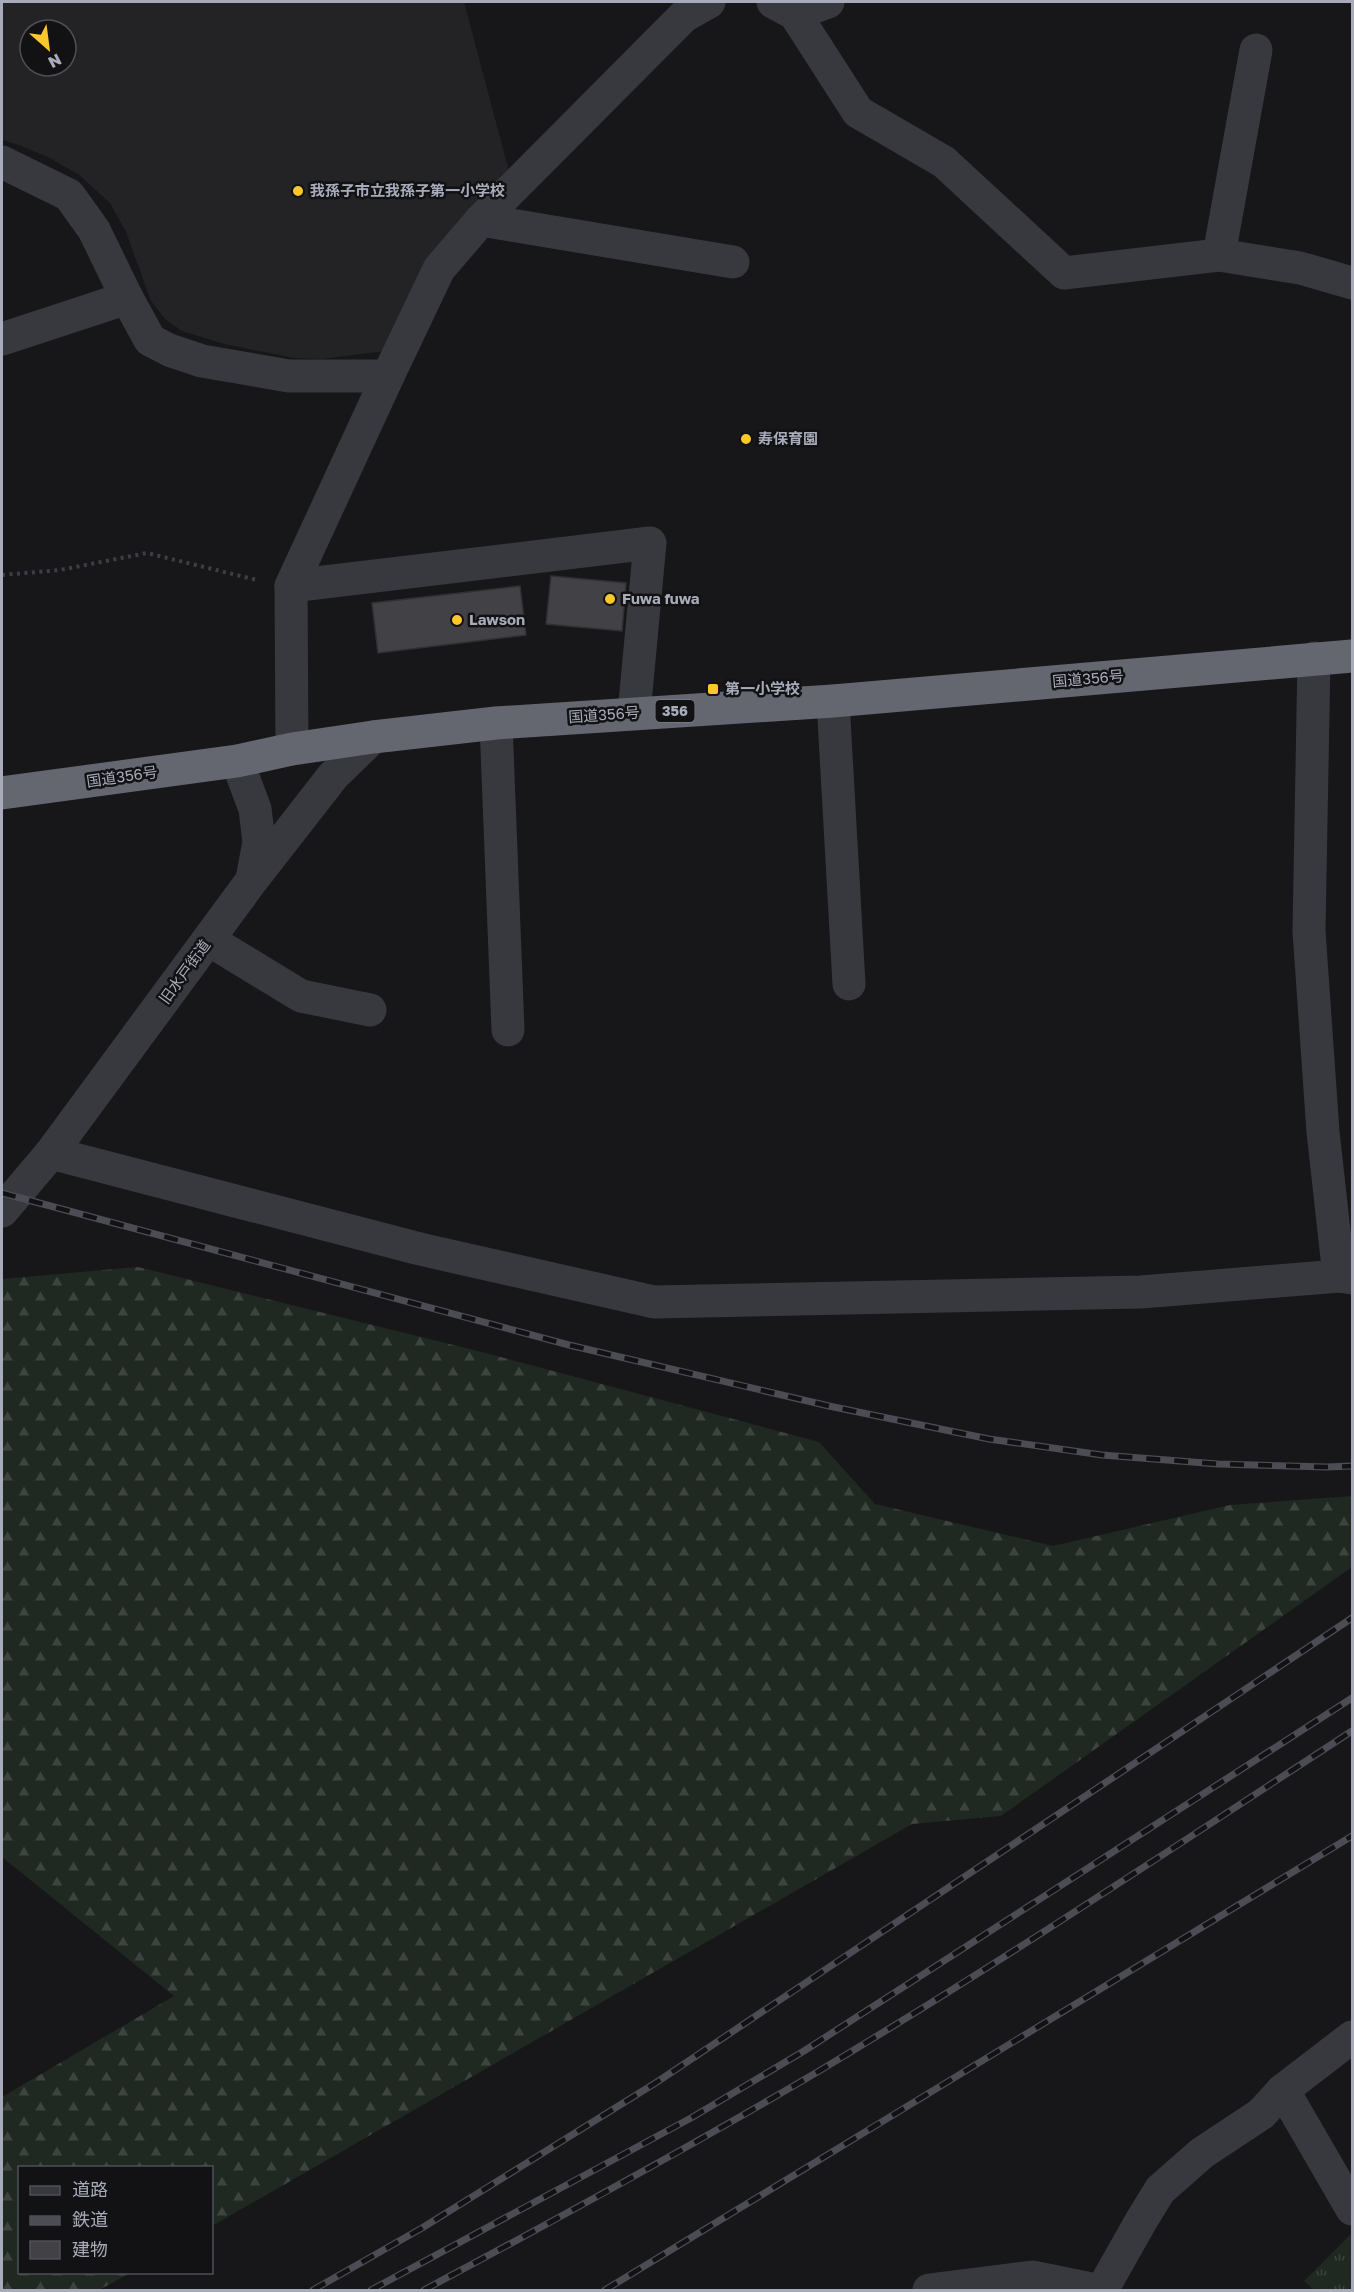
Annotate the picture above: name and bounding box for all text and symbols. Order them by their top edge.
north arrow [18,18,78,78]
text: N [45,50,65,73]
place label: 我孫子市立我孫子第一小学校 [310,181,505,199]
marker: 我孫子市立我孫子第一小学校 [291,184,305,198]
place label: 寿保育園 [758,429,818,447]
marker: 寿保育園 [739,432,753,446]
place label: Fuwa fuwa [622,589,700,607]
marker: Fuwa fuwa [603,592,617,606]
place label: Lawson [469,610,525,628]
marker: Lawson [450,613,464,627]
street label: 国道356号 [1051,666,1124,690]
place label: 第一小学校 [725,679,800,697]
marker: 第一小学校 [706,682,720,696]
road number: 356 [656,700,694,722]
street label: 国道356号 [568,703,640,725]
street label: 国道356号 [85,762,159,790]
street label: 旧水戸街道 [155,936,214,1007]
legend [18,2166,213,2274]
text: 道路 [72,2178,108,2200]
text: 鉄道 [72,2208,108,2230]
text: 建物 [72,2238,108,2260]

